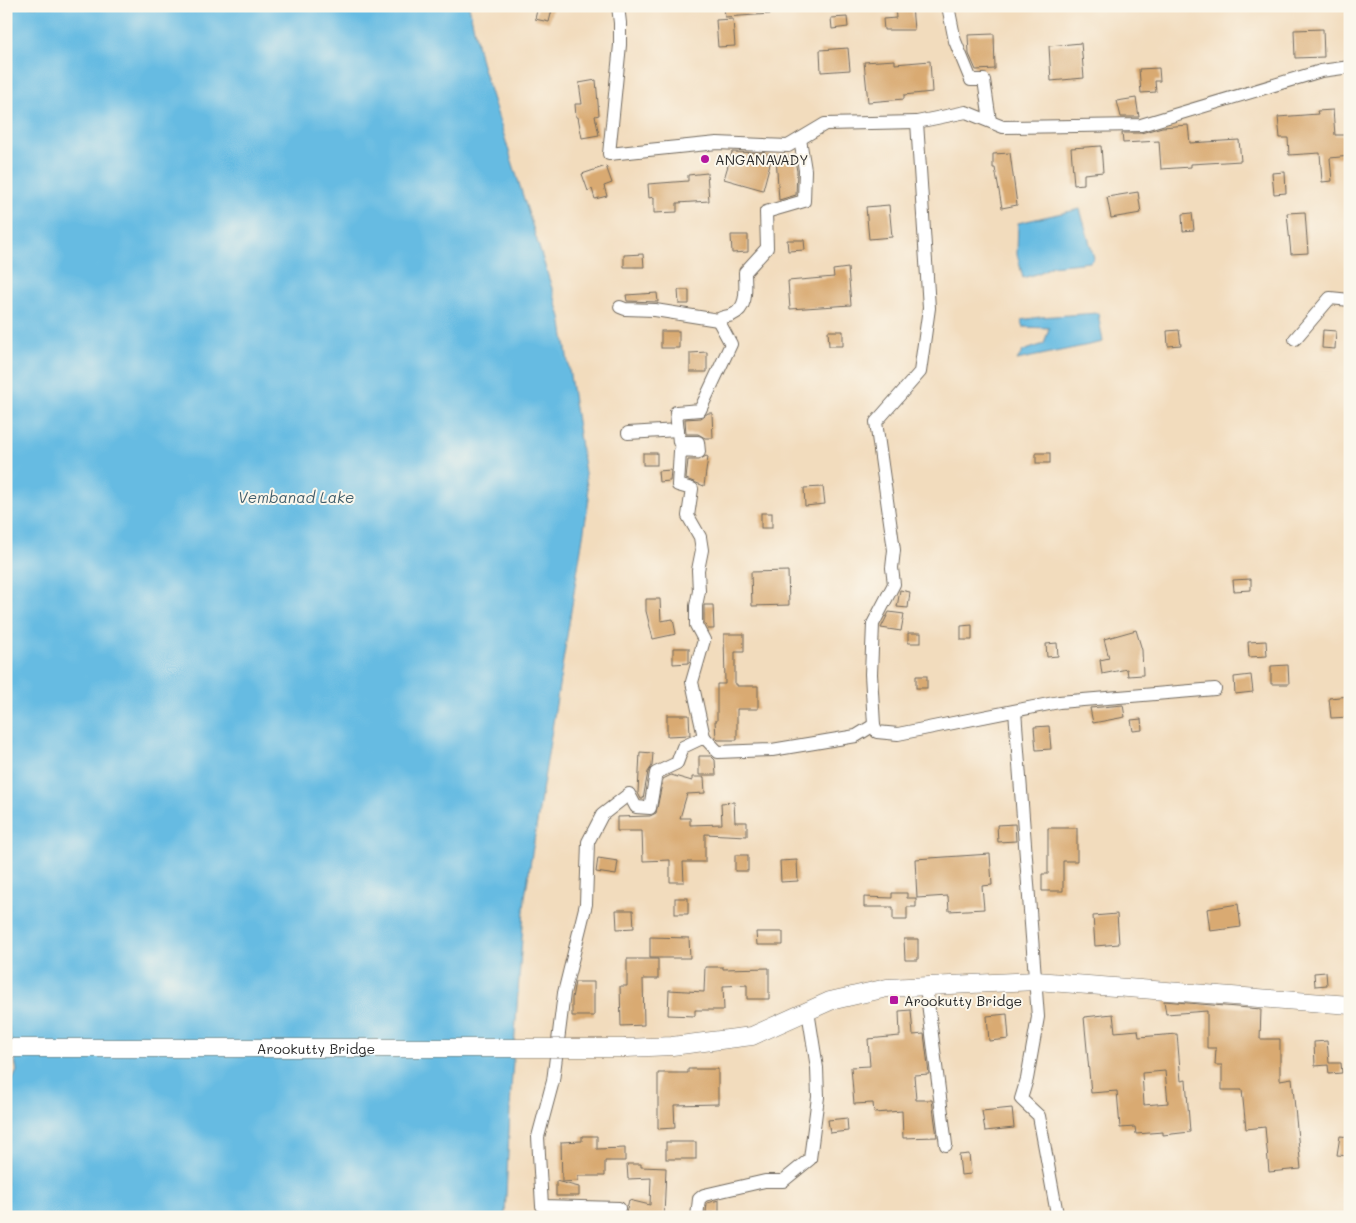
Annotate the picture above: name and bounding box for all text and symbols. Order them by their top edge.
place label: ANGANAVADY [715,150,808,169]
marker: ANGANAVADY [699,153,711,165]
water label: Vembanad Lake [238,487,354,507]
place label: Arookutty Bridge [904,991,1022,1010]
marker: Arookutty Bridge [888,994,900,1006]
street label: Arookutty Bridge [257,1039,375,1058]

